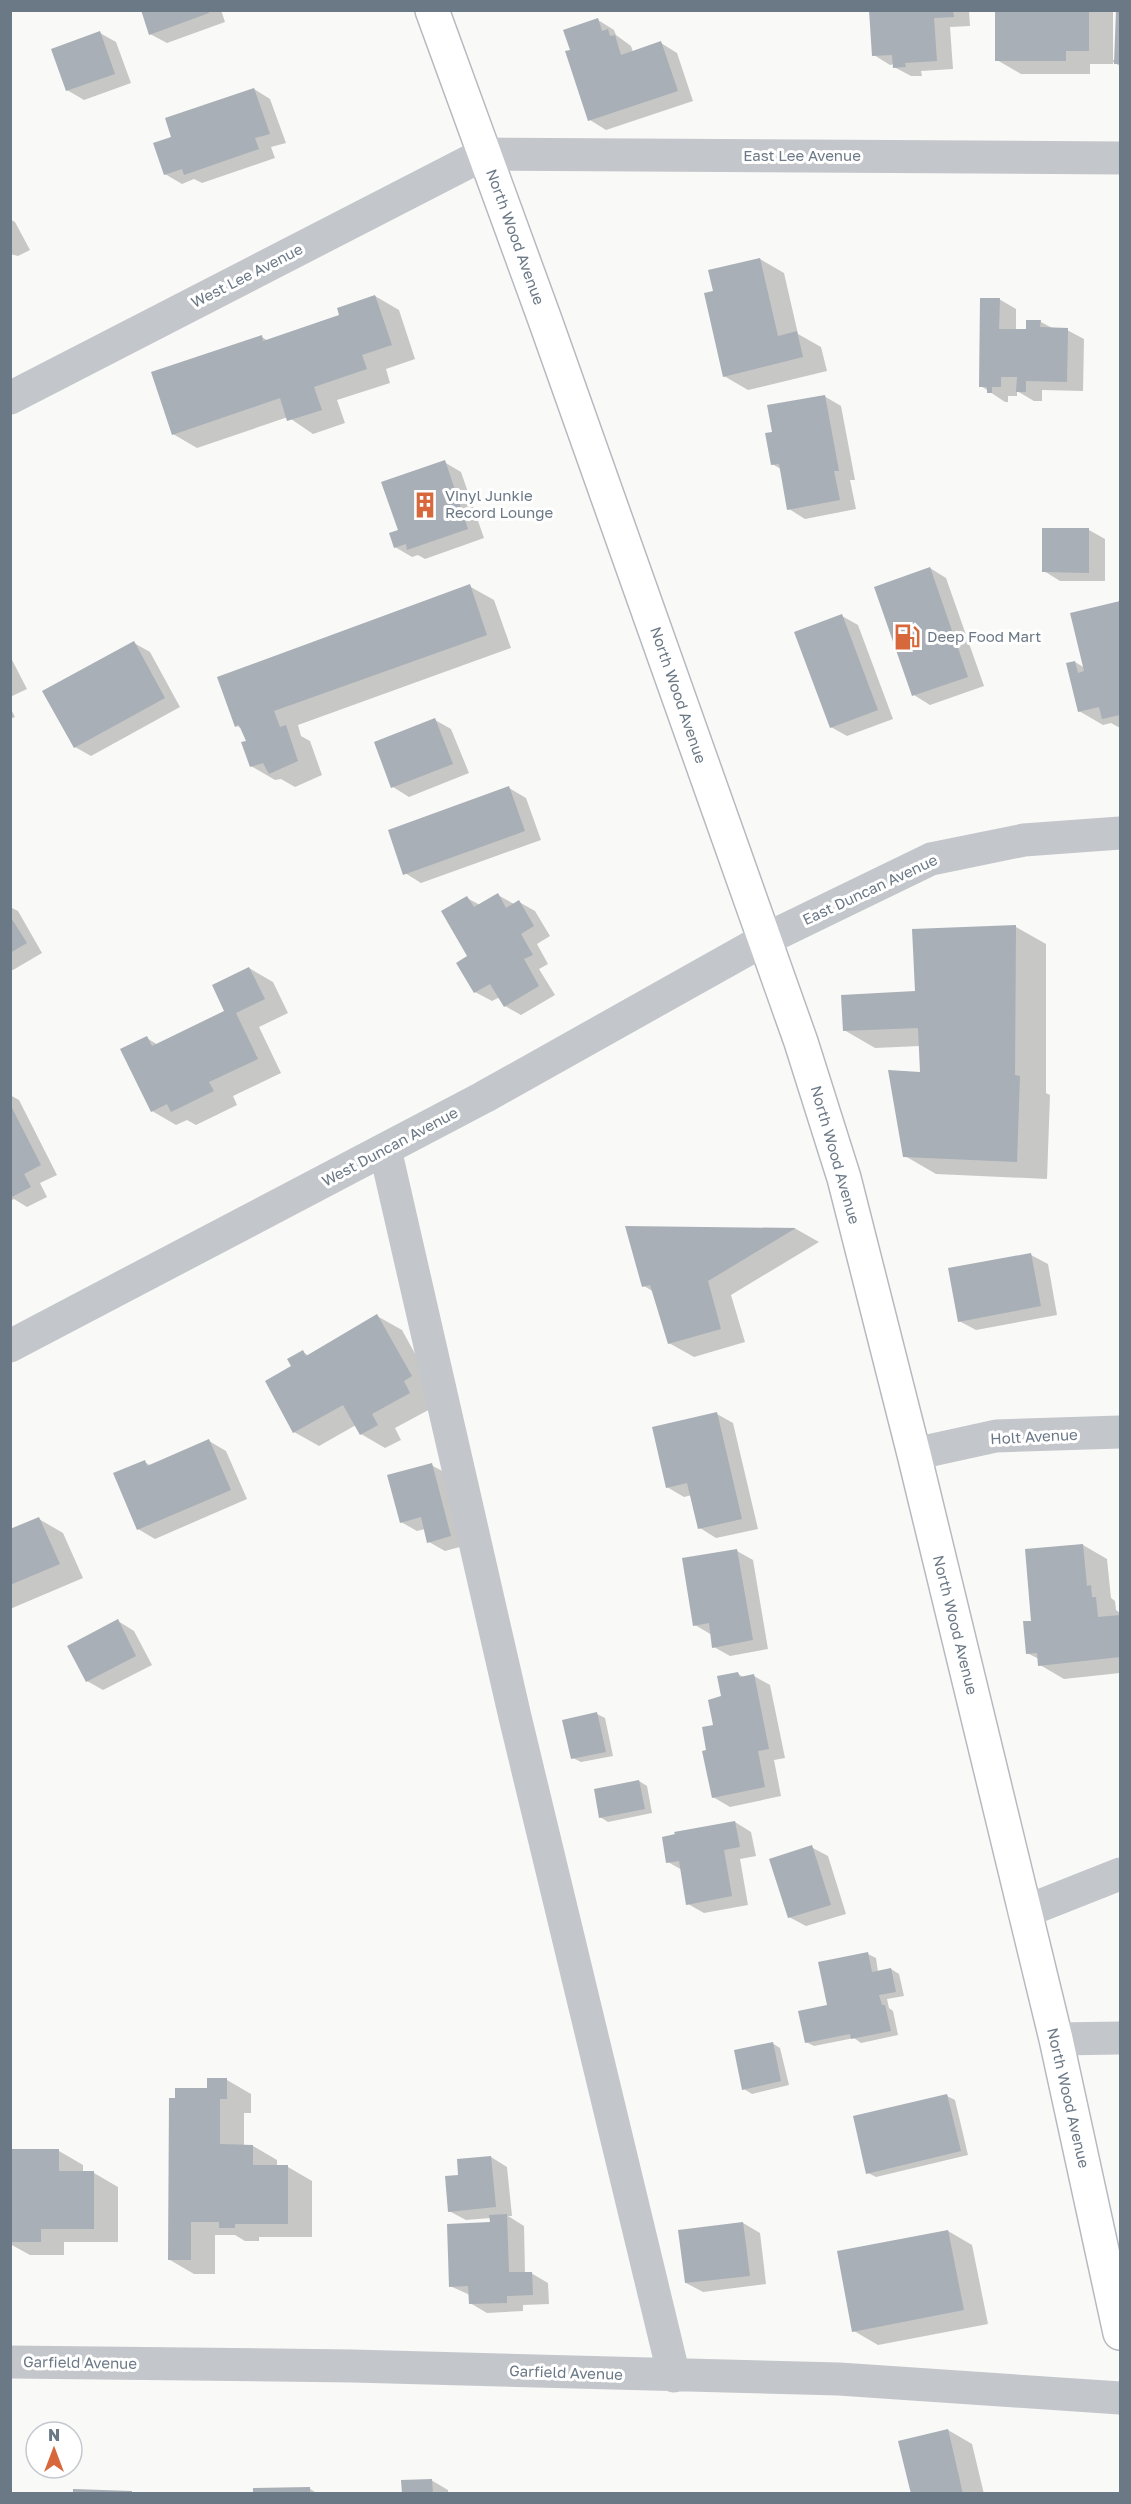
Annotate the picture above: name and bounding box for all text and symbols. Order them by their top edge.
street label: East Lee Avenue [743,146,861,164]
street label: North Wood Avenue [483,166,549,307]
street label: West Lee Avenue [188,239,306,311]
place label: Vinyl Junkie Record Lounge [445,486,554,521]
building icon: Vinyl Junkie Record Lounge [410,490,440,520]
fuel station icon: Deep Food Mart [892,622,922,652]
street label: North Wood Avenue [647,624,711,766]
place label: Deep Food Mart [927,627,1041,645]
street label: East Duncan Avenue [799,850,940,928]
street label: North Wood Avenue [808,1083,864,1226]
street label: West Duncan Avenue [318,1102,461,1190]
street label: Holt Avenue [990,1425,1078,1447]
street label: North Wood Avenue [930,1553,982,1697]
street label: North Wood Avenue [1044,2026,1094,2170]
street label: Garfield Avenue [23,2352,137,2372]
street label: Garfield Avenue [509,2361,624,2383]
north arrow [24,2420,84,2480]
text: N [48,2425,60,2445]

